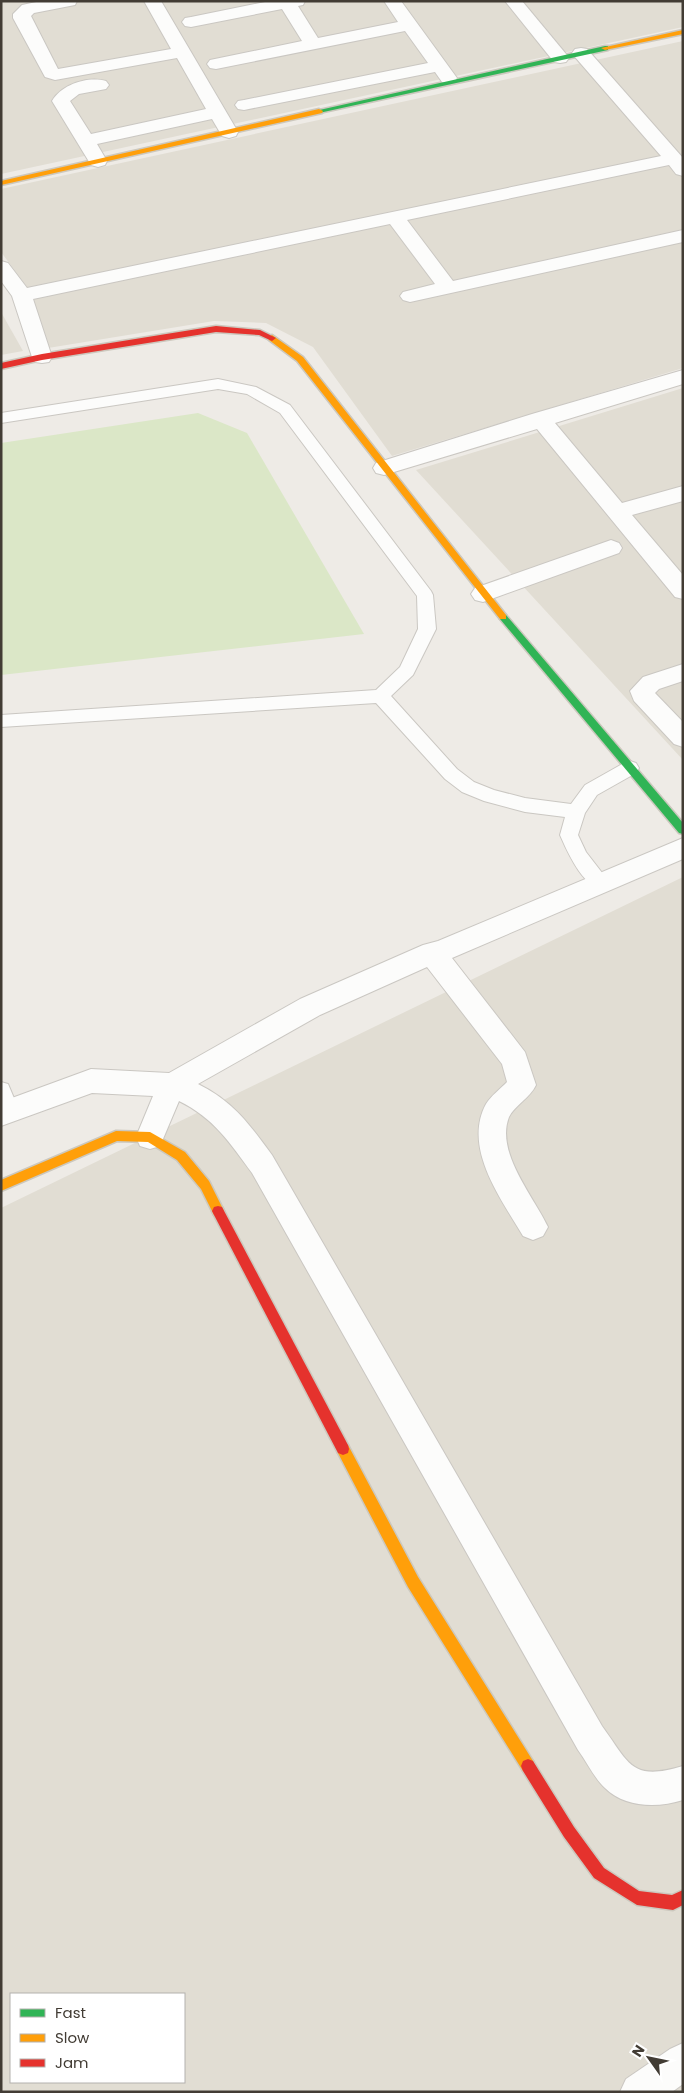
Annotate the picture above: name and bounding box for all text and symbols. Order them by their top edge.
legend [10,1993,185,2083]
text: Fast [55,2002,86,2023]
text: Slow [55,2027,90,2048]
north arrow [624,2033,674,2083]
text: N [627,2041,649,2061]
text: Jam [55,2052,89,2073]

